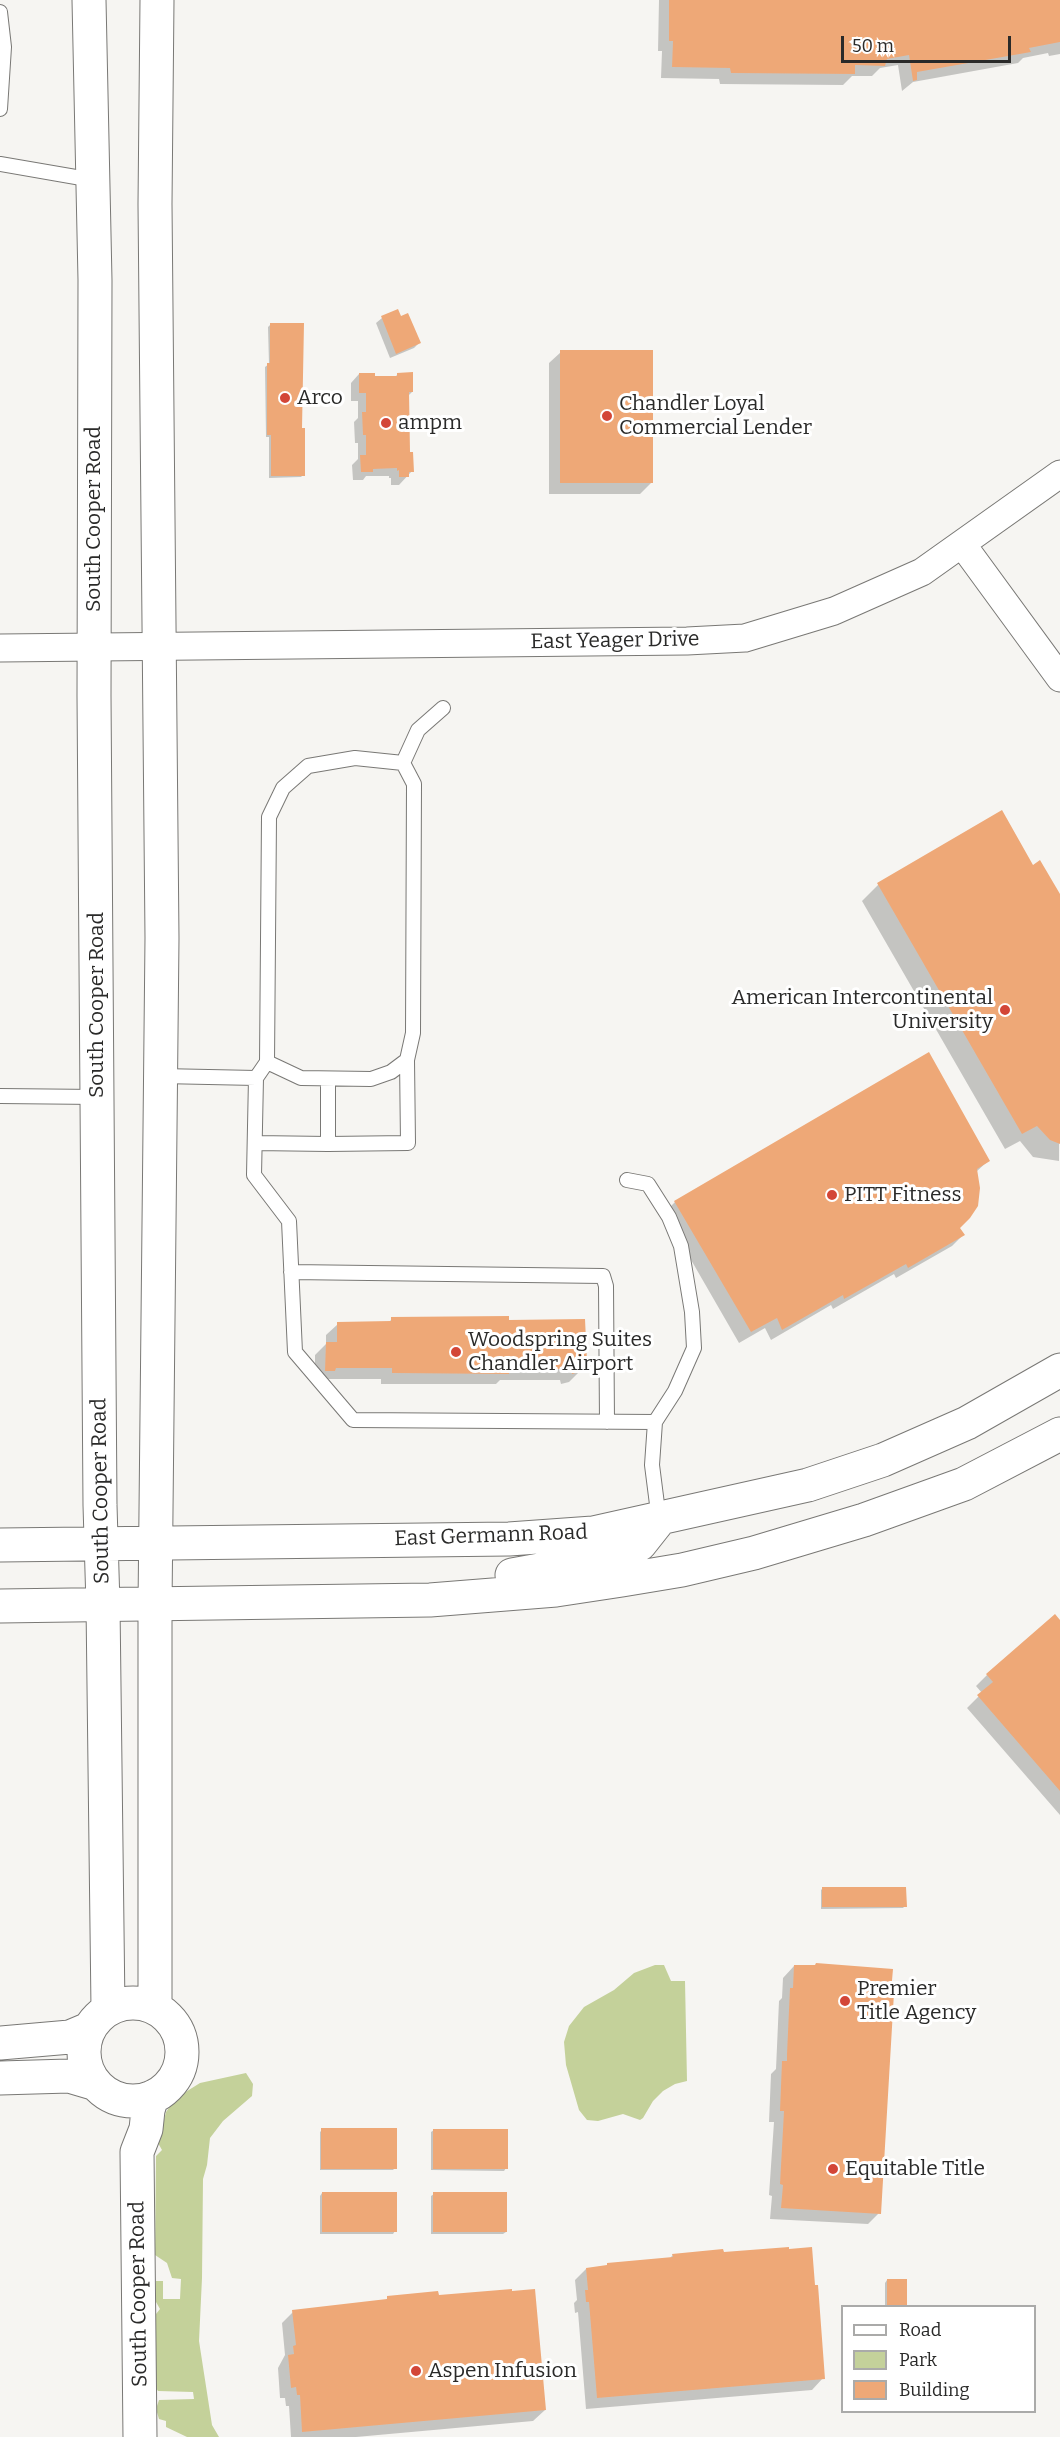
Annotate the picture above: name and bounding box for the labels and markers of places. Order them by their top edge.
place label: Arco [297,385,343,411]
marker: Arco [278,391,292,405]
place label: Chandler Loyal Commercial Lender [619,391,812,441]
marker: Chandler Loyal Commercial Lender [600,409,614,423]
place label: ampm [398,410,462,436]
marker: ampm [379,416,393,430]
place label: American Intercontinental University [731,985,993,1035]
marker: American Intercontinental University [998,1003,1012,1017]
place label: PITT Fitness [844,1182,962,1208]
marker: PITT Fitness [825,1188,839,1202]
place label: Woodspring Suites Chandler Airport [468,1327,652,1377]
marker: Woodspring Suites Chandler Airport [449,1345,463,1359]
place label: Premier Title Agency [857,1976,976,2026]
marker: Premier Title Agency [838,1994,852,2008]
place label: Equitable Title [845,2156,985,2182]
marker: Equitable Title [826,2162,840,2176]
place label: Aspen Infusion [428,2358,577,2384]
marker: Aspen Infusion [409,2364,423,2378]

